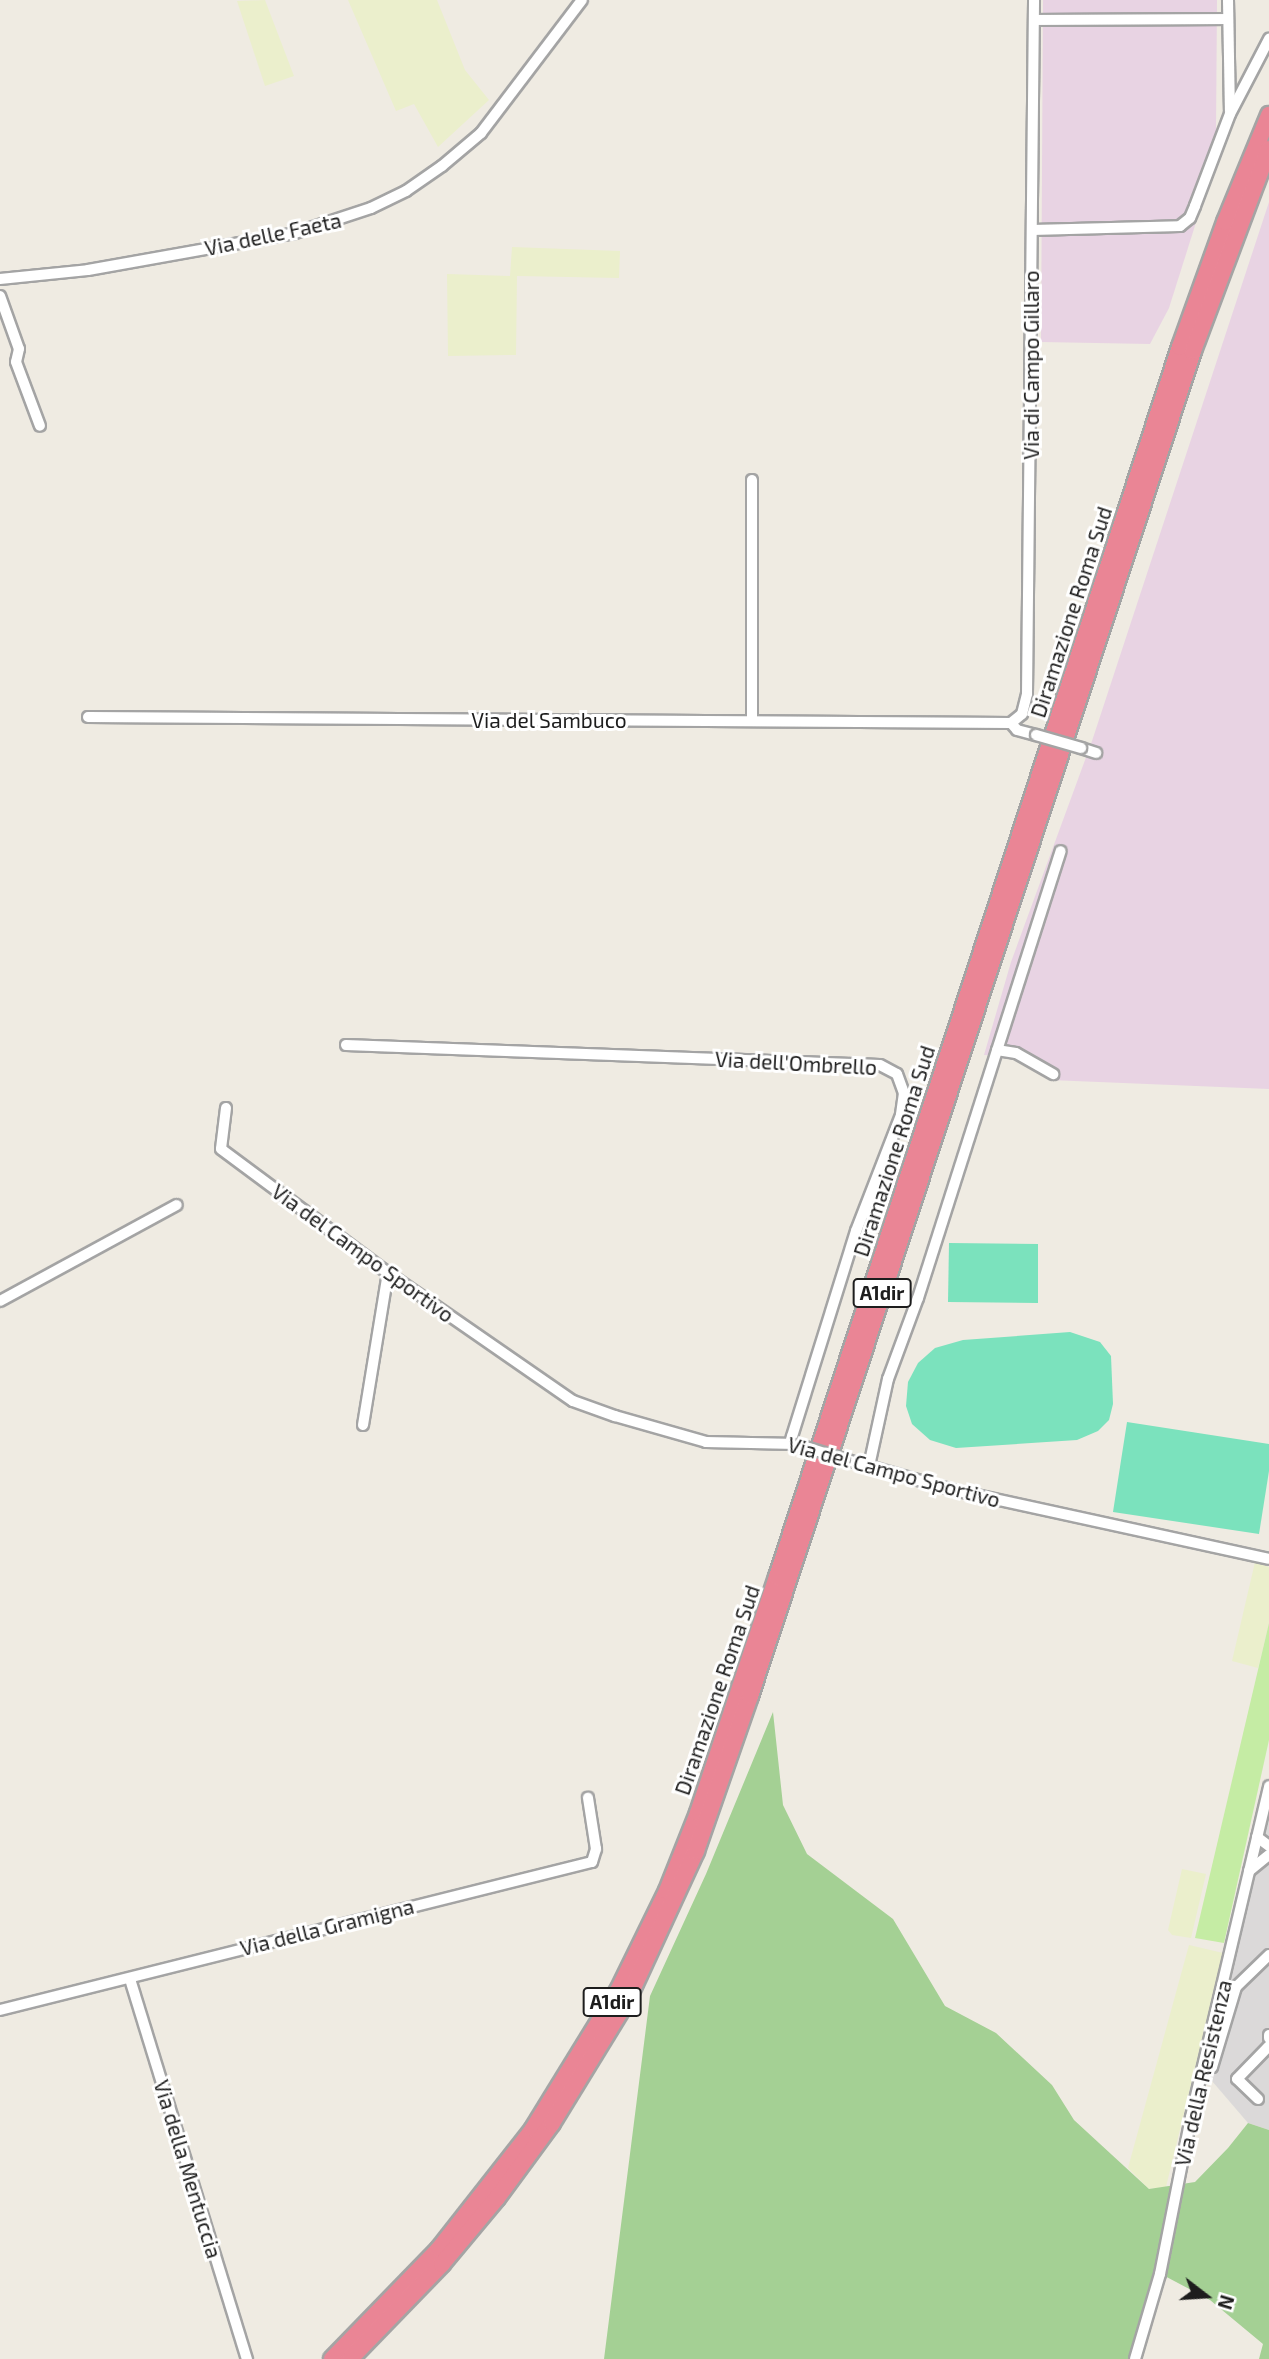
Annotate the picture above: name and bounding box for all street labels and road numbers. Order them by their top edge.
street label: Via delle Faeta [202,207,344,261]
street label: Via di Campo Gillaro [1018,270,1044,460]
street label: Diramazione Roma Sud [1025,503,1117,721]
street label: Via del Sambuco [471,707,627,733]
street label: Diramazione Roma Sud [848,1042,940,1260]
street label: Via dell'Ombrello [714,1046,878,1080]
street label: Via del Campo Sportivo [267,1178,459,1328]
road number: A1dir [852,1278,912,1308]
street label: Via del Campo Sportivo [785,1431,1003,1513]
street label: Diramazione Roma Sud [669,1582,765,1798]
street label: Via della Gramigna [237,1893,417,1961]
street label: Via della Resistenza [1169,1977,1237,2169]
road number: A1dir [582,1986,642,2018]
street label: Via della Mentuccia [149,2077,227,2261]

